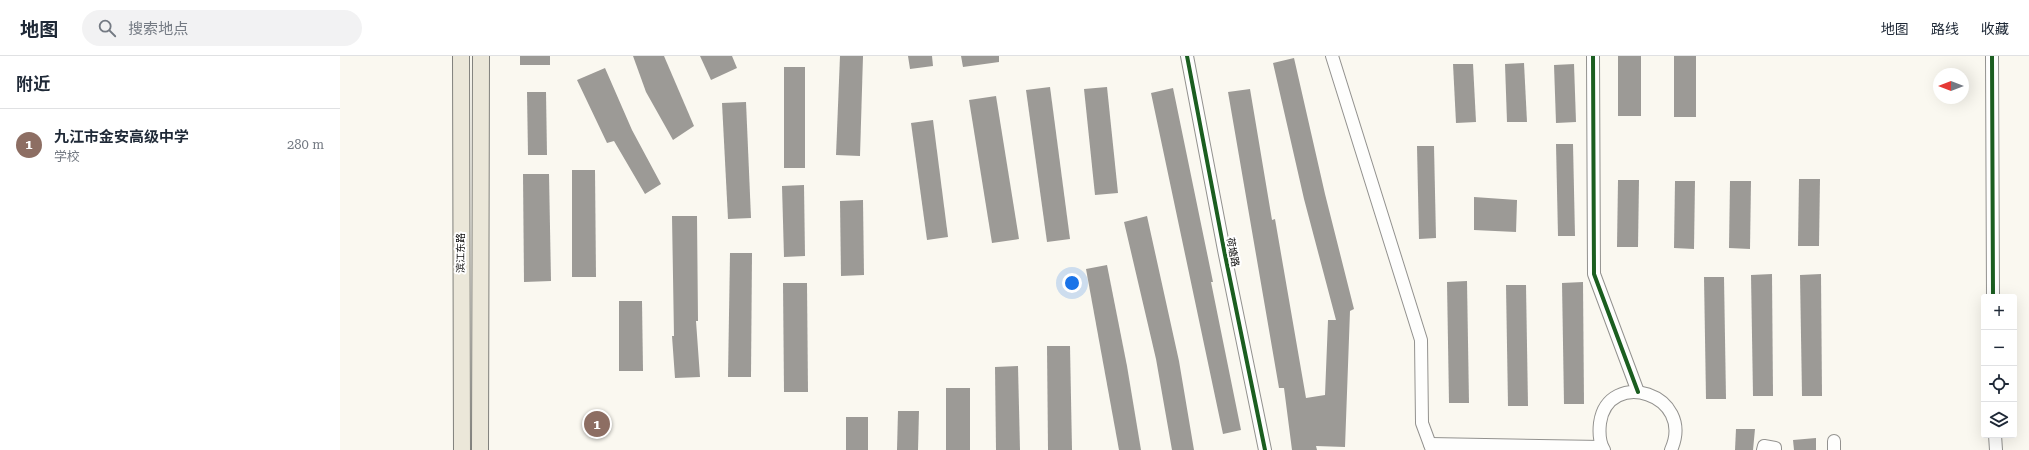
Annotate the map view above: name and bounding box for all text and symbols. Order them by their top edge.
search box [82,10,362,46]
icon: search [96,17,118,39]
text: 地图 [20,18,58,41]
text: 搜索地点 [128,20,188,38]
text: 地图 [1881,21,1909,37]
text: 路线 [1931,21,1959,37]
text: 收藏 [1981,21,2009,37]
north arrow [1933,68,1969,104]
text: 附近 [16,74,50,94]
text: 九江市金安高级中学 [54,128,189,146]
text: 1 [25,137,33,152]
text: 280 m [287,137,324,152]
text: 学校 [54,149,80,164]
street label: 滨江东路 [455,233,466,273]
street label: 荷塘路 [1225,236,1241,268]
your location [1062,273,1082,293]
map controls [1981,294,2017,438]
button: + [1981,294,2017,330]
button: − [1981,330,2017,366]
button: locate [1981,366,2017,402]
button: layers [1981,402,2017,438]
pin: 1 [584,409,610,439]

